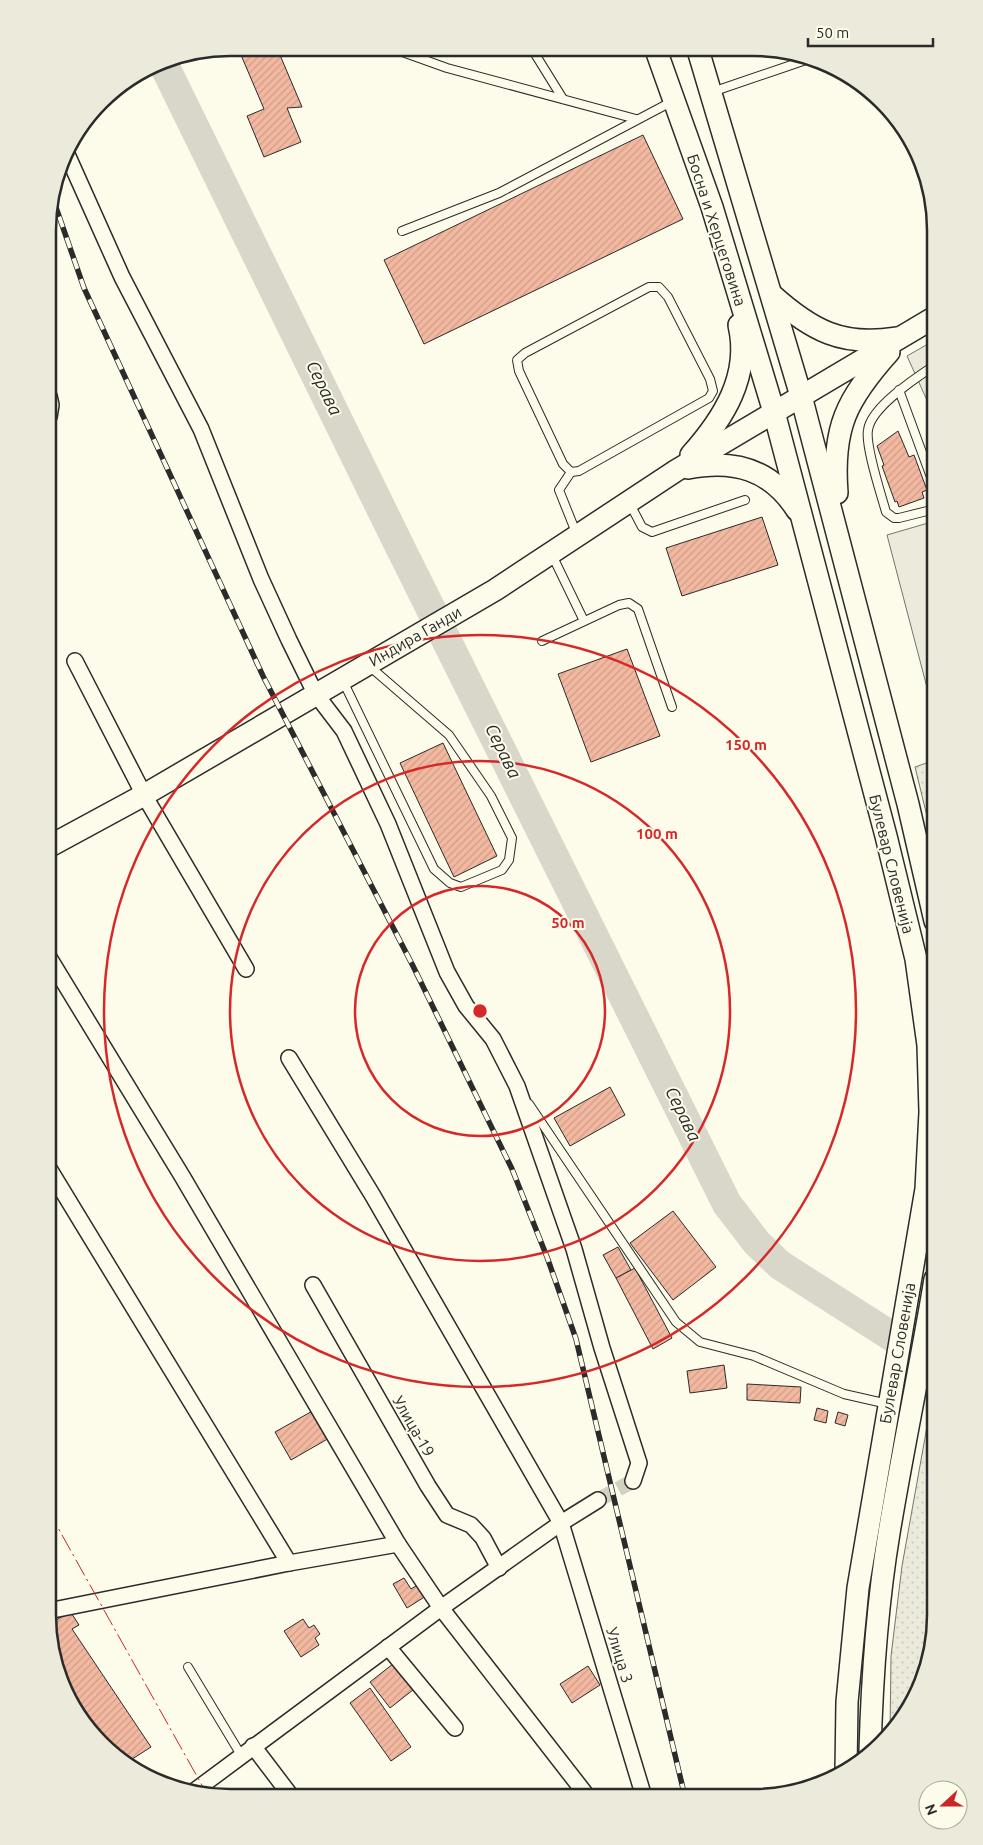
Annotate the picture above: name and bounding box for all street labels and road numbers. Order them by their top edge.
street label: Босна и Херцеговина [684,152,750,308]
street label: Индира Ганди [366,602,464,670]
street label: Булевар Словенија [866,792,918,936]
street label: Булевар Словенија [876,1281,918,1425]
street label: Улица-19 [389,1392,439,1460]
street label: Улица 3 [603,1625,637,1685]

